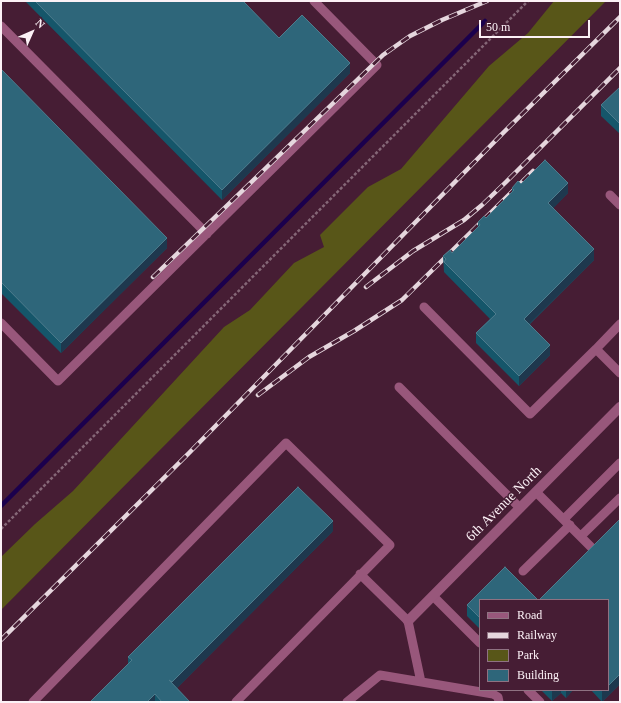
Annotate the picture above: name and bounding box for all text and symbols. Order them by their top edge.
north arrow [12,12,52,52]
scale bar [481,12,592,38]
text: N [33,16,48,31]
text: 50 m [486,20,510,34]
street label: 6th Avenue North [463,463,545,545]
legend [479,599,609,691]
text: Road [517,608,542,622]
text: Railway [517,628,557,642]
text: Park [517,648,539,662]
text: Building [517,668,559,682]

